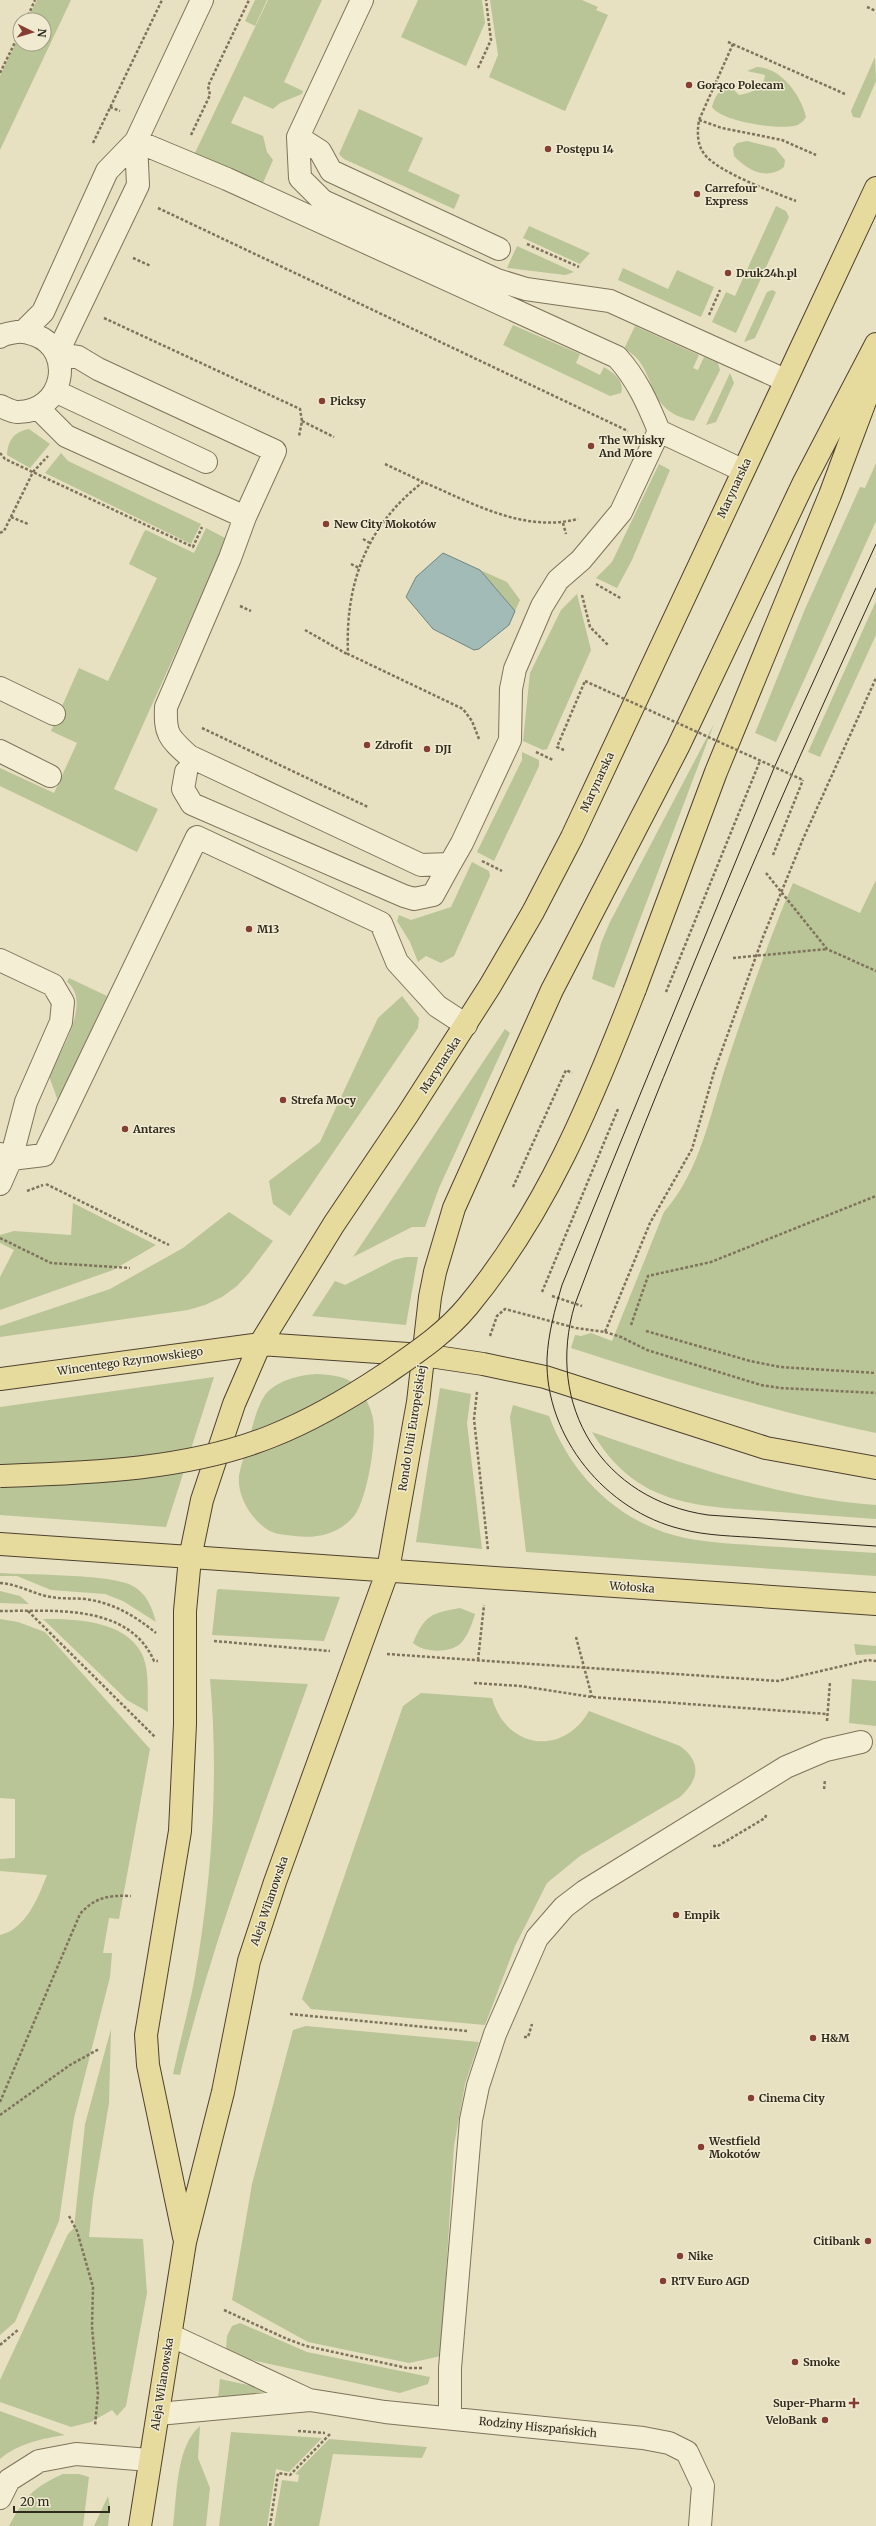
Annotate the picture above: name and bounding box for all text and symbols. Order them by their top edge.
north arrow [12,12,52,52]
text: N [35,28,49,38]
place label: Gorąco Polecam [697,78,784,92]
marker: Gorąco Polecam [684,80,694,90]
place label: Postępu 14 [556,142,614,156]
marker: Postępu 14 [543,144,553,154]
place label: Carrefour Express [705,181,757,208]
marker: Carrefour Express [692,189,702,199]
place label: Druk24h.pl [736,266,798,280]
marker: Druk24h.pl [723,268,733,278]
place label: Picksy [330,394,366,408]
marker: Picksy [317,396,327,406]
place label: The Whisky And More [598,433,665,460]
marker: The Whisky And More [586,441,596,451]
street label: Marynarska [714,456,754,520]
place label: New City Mokotów [334,517,437,531]
marker: New City Mokotów [321,519,331,529]
place label: Zdrofit [375,738,414,752]
marker: Zdrofit [362,740,372,750]
place label: DJI [435,742,452,756]
marker: DJI [422,744,432,754]
street label: Marynarska [577,750,617,814]
place label: M13 [257,922,279,936]
marker: M13 [244,924,254,934]
street label: Marynarska [417,1034,463,1096]
place label: Strefa Mocy [291,1093,357,1107]
marker: Strefa Mocy [278,1095,288,1105]
place label: Antares [132,1122,176,1136]
marker: Antares [120,1124,130,1134]
street label: Wincentego Rzymowskiego [55,1344,204,1378]
street label: Rondo Unii Europejskiej [395,1364,429,1492]
street label: Wołoska [608,1578,655,1596]
street label: Aleja Wilanowska [247,1854,291,1949]
place label: Empik [684,1908,721,1922]
marker: Empik [671,1910,681,1920]
place label: H&M [821,2031,850,2045]
marker: H&M [808,2033,818,2043]
place label: Cinema City [759,2091,825,2105]
marker: Cinema City [746,2093,756,2103]
place label: Westfield Mokotów [708,2134,761,2161]
marker: Westfield Mokotów [696,2142,706,2152]
place label: Citibank [814,2234,861,2248]
marker: Citibank [863,2236,873,2246]
place label: Nike [688,2249,713,2263]
marker: Nike [675,2251,685,2261]
place label: RTV Euro AGD [671,2274,750,2288]
marker: RTV Euro AGD [658,2276,668,2286]
street label: Aleja Wilanowska [148,2337,176,2432]
place label: Smoke [803,2355,840,2369]
marker: Smoke [790,2357,800,2367]
place label: Super-Pharm [773,2396,846,2410]
marker: Super-Pharm [849,2398,859,2408]
place label: VeloBank [765,2413,818,2427]
street label: Rodziny Hiszpańskich [478,2414,598,2440]
marker: VeloBank [820,2415,830,2425]
scale bar [14,2488,109,2514]
text: 20 m [20,2494,49,2509]

